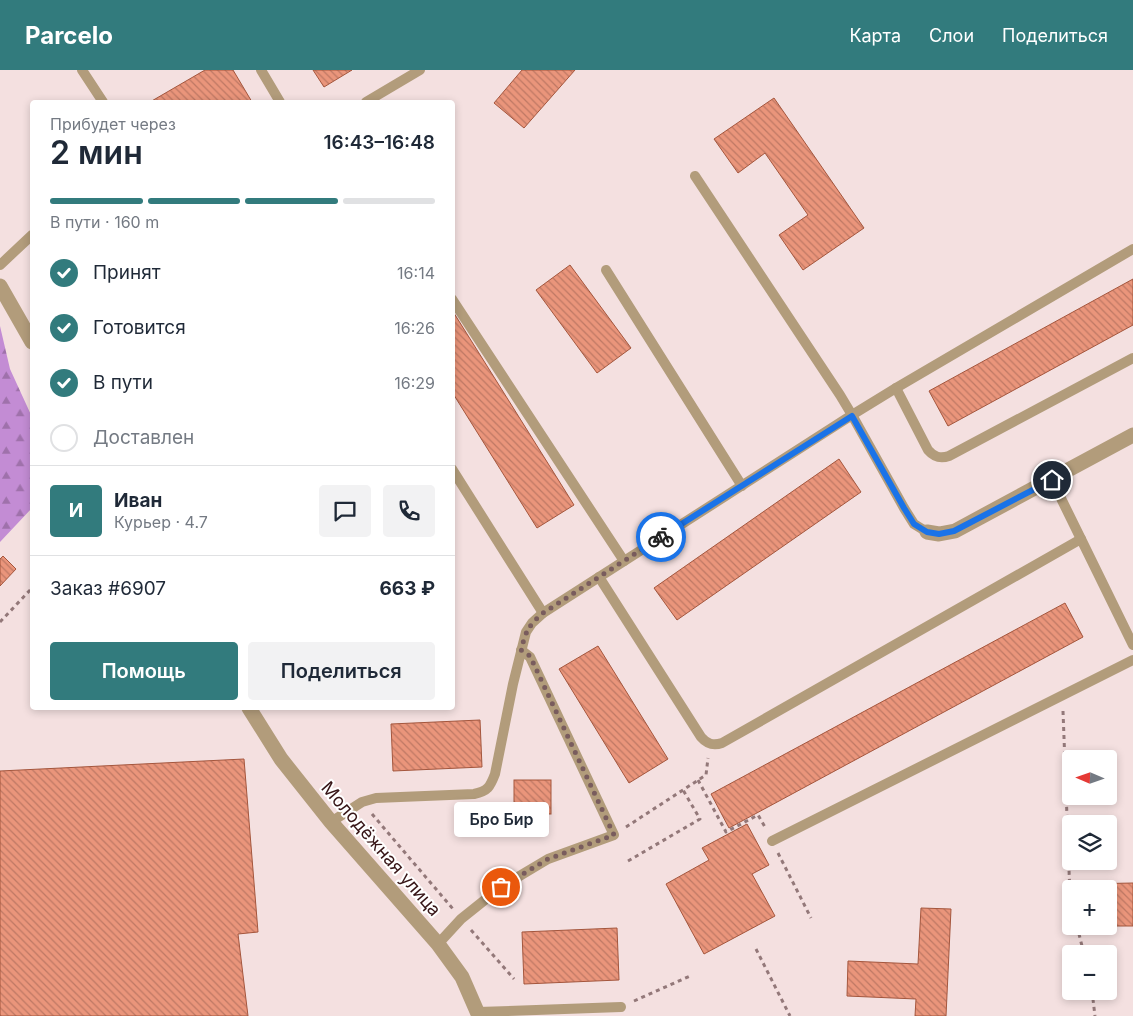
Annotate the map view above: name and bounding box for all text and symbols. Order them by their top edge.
text: Parcelo [25,21,113,50]
text: Карта [849,25,901,46]
text: Слои [929,25,974,46]
text: Поделиться [1002,25,1108,46]
text: Прибудет через [50,114,176,134]
text: 16:43–16:48 [323,131,435,154]
text: 2 мин [50,133,143,172]
text: В пути · 160 m [50,212,159,232]
icon: check [50,259,78,287]
text: Принят [93,261,161,284]
text: 16:14 [397,263,435,283]
icon: check [50,314,78,342]
text: Готовится [93,316,186,339]
text: 16:26 [394,318,435,338]
icon: check [50,369,78,397]
text: В пути [93,371,153,394]
text: 16:29 [394,373,435,393]
text: Доставлен [93,426,194,449]
pin [1031,459,1073,501]
icon: home [1038,466,1066,494]
button: chat [319,485,371,537]
button: phone [383,485,435,537]
text: Иван [114,489,162,512]
text: И [69,499,83,522]
text: Курьер · 4.7 [114,512,208,532]
courier [636,512,686,562]
icon: bike [647,523,675,551]
text: Заказ #6907 [50,577,166,600]
text: 663 ₽ [379,577,435,600]
button: Помощь [50,642,238,700]
button: Поделиться [248,642,435,700]
north arrow [1062,750,1118,805]
map controls [1062,750,1117,1000]
street label: Молодёжная улица [317,777,445,920]
callout: Бро Бир [454,802,548,837]
text: Бро Бир [469,809,534,829]
button: layers [1062,815,1117,870]
pin [480,866,522,908]
icon: bag [487,873,515,901]
button: + [1062,880,1117,935]
button: − [1062,945,1117,1000]

